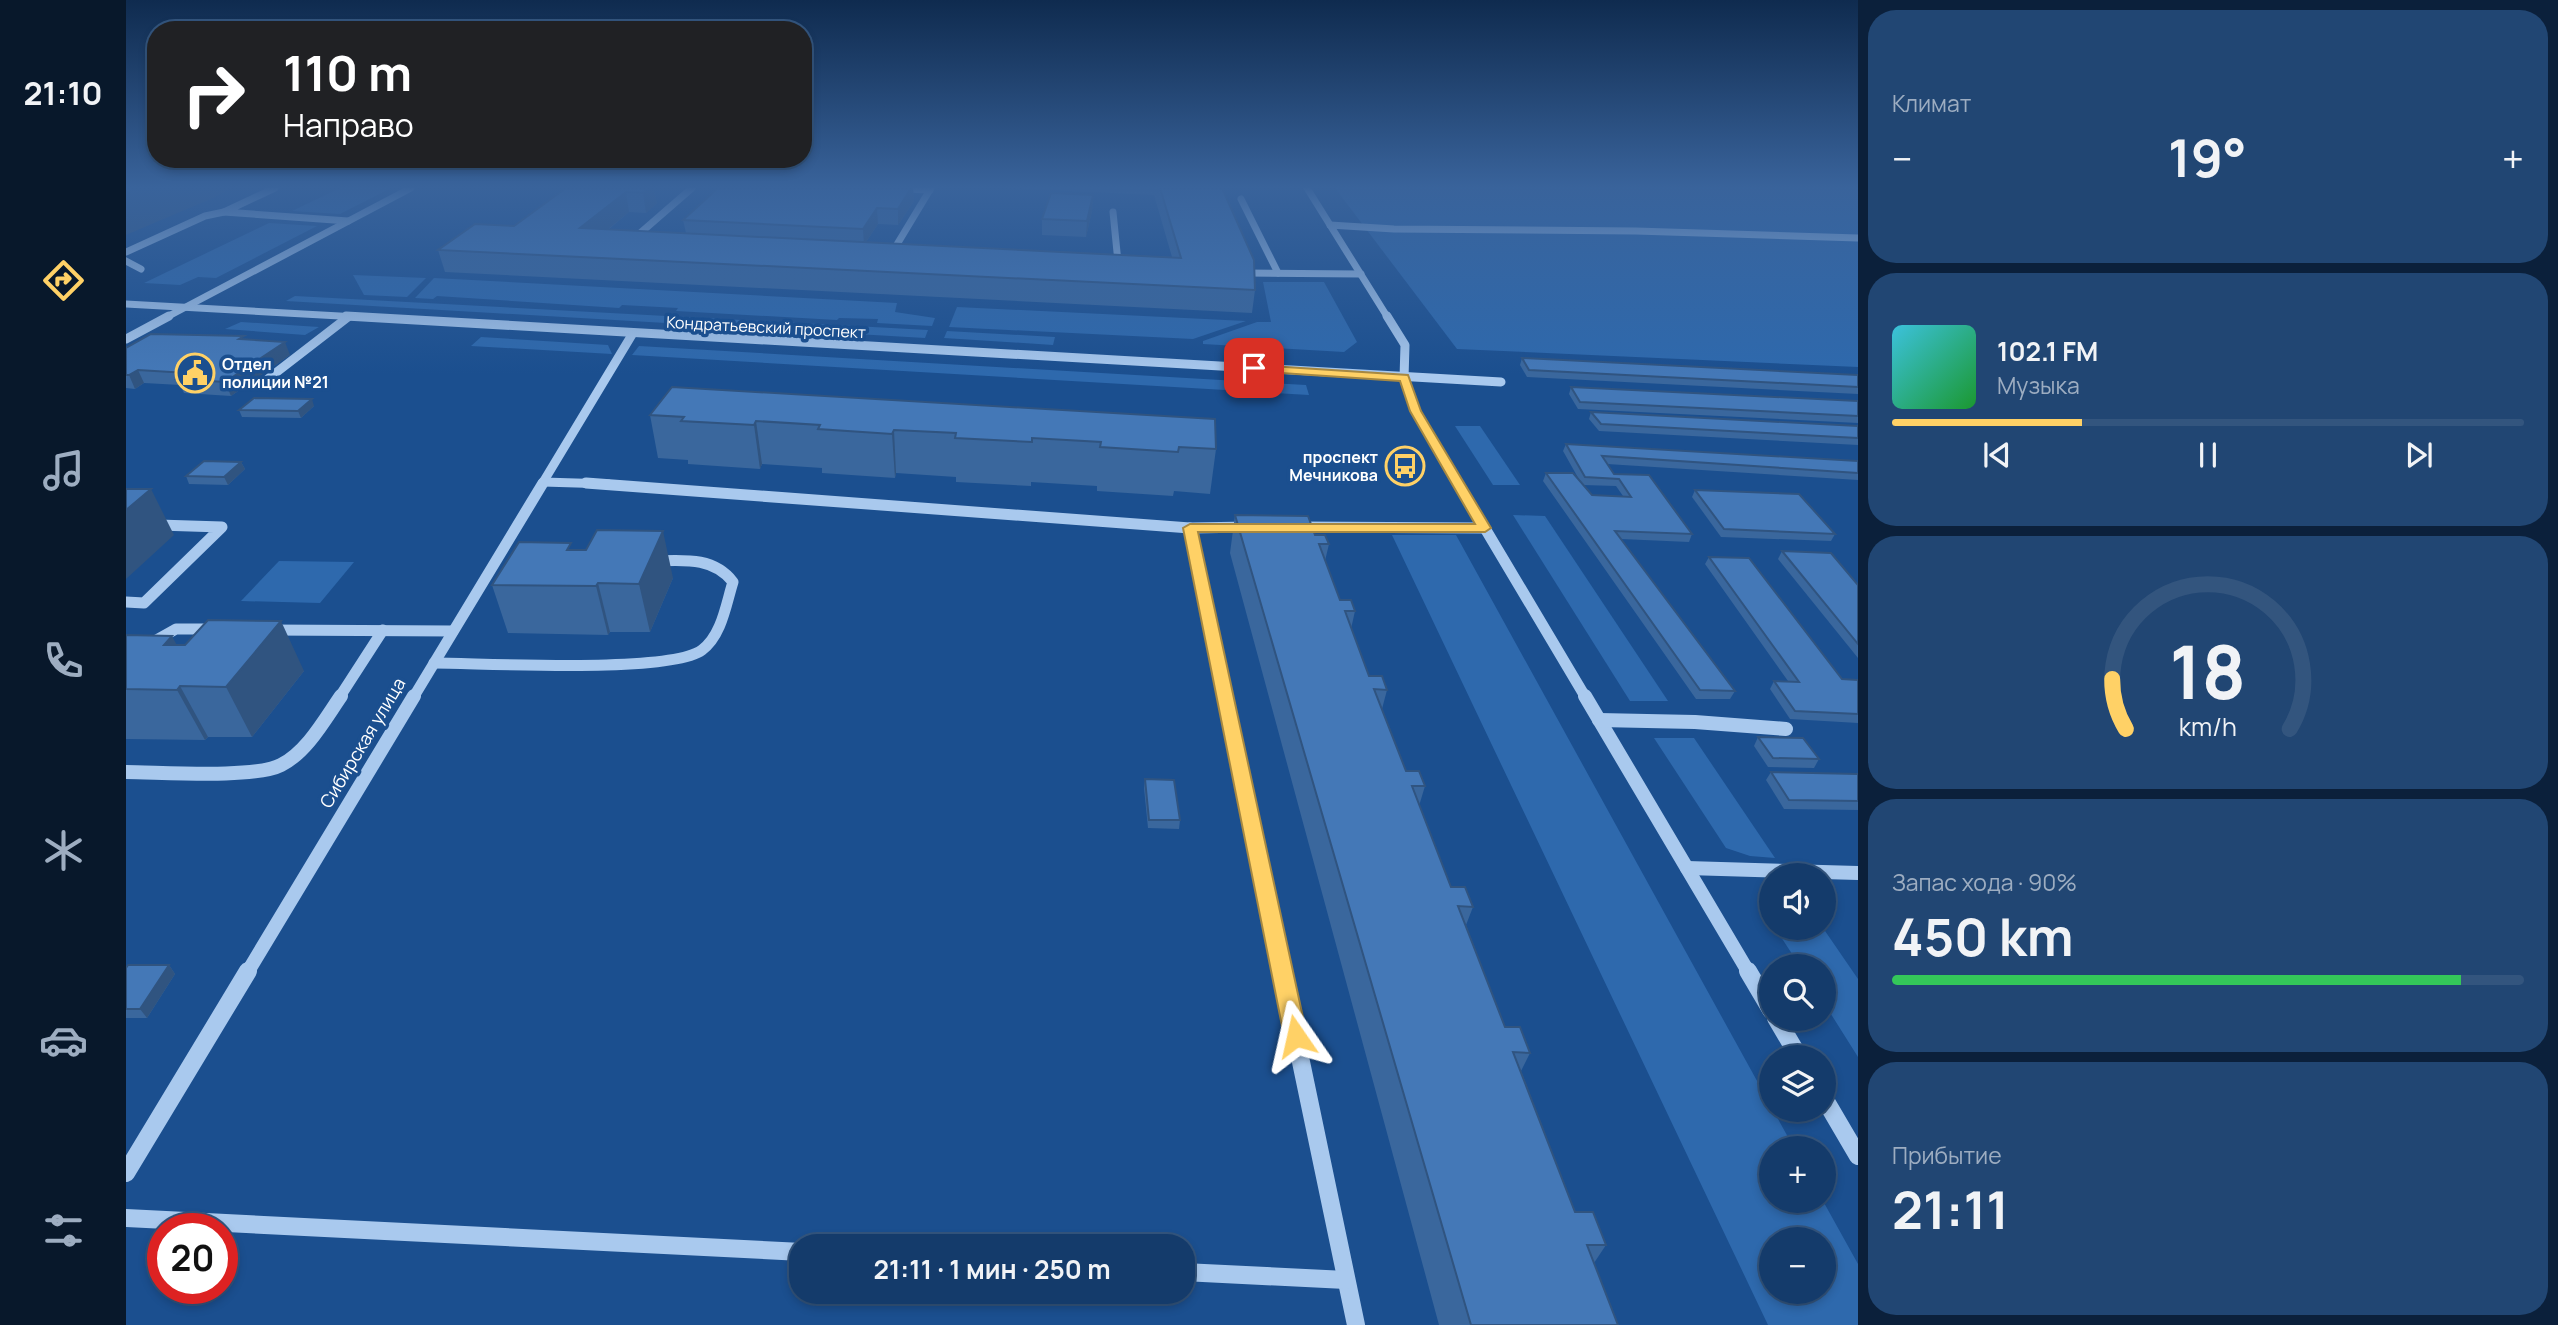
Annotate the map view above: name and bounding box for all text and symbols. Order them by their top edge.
text: 110 m [283,39,412,106]
icon: right [168,49,259,140]
text: 21:10 [23,71,103,115]
text: Климат [1892,87,1971,119]
text: Направо [283,103,414,147]
text: 19° [2168,122,2247,193]
text: − [1892,132,1913,184]
text: + [2502,132,2524,184]
icon: directions [39,256,88,305]
street label: Кондратьевский проспект [666,311,866,343]
text: 102.1 FM [1997,333,2098,369]
pin [1224,338,1284,398]
icon: arrive [1235,349,1273,387]
public building icon: Отдел полиции №21 [174,352,216,394]
place label: Отдел полиции №21 [222,353,329,393]
text: Музыка [1997,369,2080,401]
icon: previous [1978,436,2016,474]
icon: pause [2189,436,2227,474]
icon: next [2400,436,2438,474]
bus stop icon: проспект Мечникова [1384,445,1426,487]
icon: music [39,446,88,495]
place label: проспект Мечникова [1289,446,1378,486]
text: 18 [2170,621,2246,721]
icon: phone [39,636,88,685]
street label: Сибирская улица [314,673,410,812]
text: km/h [2179,708,2237,743]
icon: climate [39,826,88,875]
map controls [1759,863,1836,1304]
button: sound [1759,863,1836,940]
text: Запас хода · 90% [1892,866,2077,898]
text: 450 km [1892,901,2073,972]
button: search [1759,954,1836,1031]
position arrow [1259,999,1333,1073]
icon: car [39,1016,88,1065]
button: layers [1759,1045,1836,1122]
button: + [1759,1136,1836,1213]
text: Прибытие [1892,1139,2002,1171]
text: 21:11 [1892,1174,2009,1245]
icon: filters [39,1206,88,1255]
speed limit sign: 20 [147,1213,238,1304]
button: − [1759,1227,1836,1304]
text: 21:11 · 1 мин · 250 m [873,1251,1111,1287]

